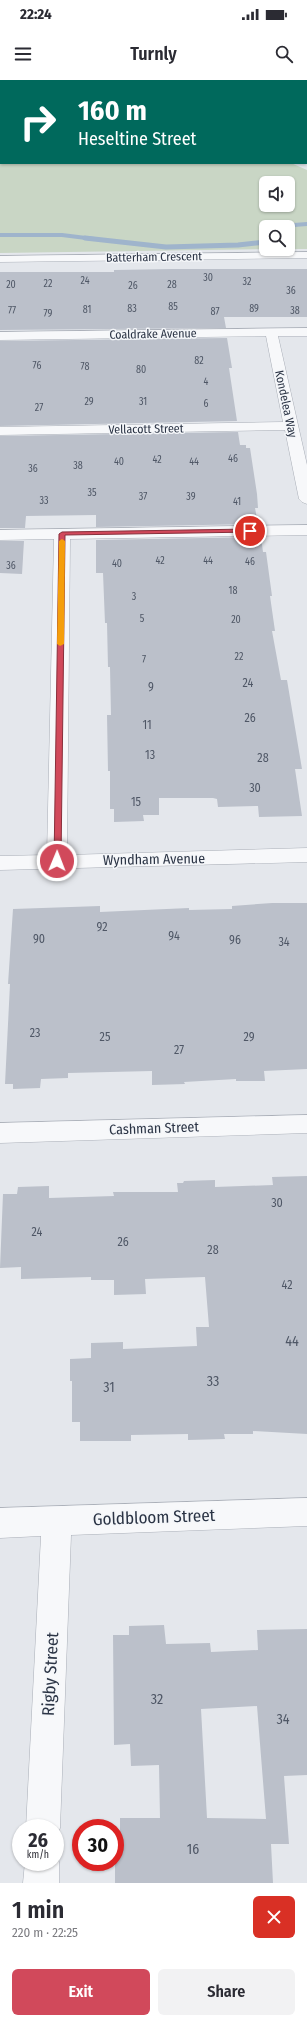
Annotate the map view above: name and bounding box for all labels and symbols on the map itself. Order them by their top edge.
street label: Batterham Crescent [106,249,202,265]
house number: 30 [203,272,213,284]
house number: 24 [80,275,90,287]
house number: 32 [243,276,252,288]
house number: 22 [44,278,53,290]
house number: 20 [6,279,16,291]
house number: 28 [167,279,177,291]
house number: 26 [128,280,138,292]
house number: 36 [286,285,296,297]
house number: 85 [168,301,178,313]
house number: 83 [127,303,137,315]
house number: 89 [249,303,259,315]
house number: 81 [83,304,91,316]
house number: 77 [8,305,16,317]
house number: 38 [290,305,300,317]
house number: 87 [211,306,219,318]
house number: 79 [44,308,53,320]
street label: Coaldrake Avenue [109,326,197,342]
house number: 82 [194,355,204,367]
house number: 76 [33,360,41,372]
house number: 78 [81,361,89,373]
house number: 80 [136,364,146,376]
street label: Kondelea Way [272,369,300,440]
house number: 4 [204,376,209,388]
house number: 29 [84,396,94,408]
house number: 31 [139,396,147,408]
house number: 6 [204,398,209,410]
house number: 27 [35,402,43,414]
street label: Vellacott Street [108,421,184,437]
house number: 46 [228,453,238,465]
house number: 42 [152,454,162,466]
house number: 40 [114,456,124,468]
house number: 44 [189,456,199,468]
house number: 38 [73,460,83,472]
house number: 36 [28,463,38,475]
house number: 35 [87,487,97,499]
house number: 37 [139,491,147,503]
house number: 39 [186,491,196,503]
house number: 33 [39,495,49,507]
house number: 41 [233,496,241,508]
pin [233,514,267,548]
house number: 42 [155,555,165,567]
house number: 44 [203,555,213,567]
house number: 46 [245,556,255,568]
house number: 40 [112,558,122,570]
house number: 36 [6,560,16,572]
house number: 18 [229,585,237,597]
house number: 3 [132,591,137,603]
house number: 5 [140,613,145,625]
house number: 20 [231,614,241,626]
house number: 22 [235,651,244,663]
house number: 7 [142,654,146,666]
house number: 24 [243,676,254,690]
house number: 9 [148,680,154,694]
house number: 26 [244,711,256,725]
house number: 11 [142,718,152,732]
house number: 13 [145,748,155,762]
house number: 28 [257,751,269,765]
house number: 30 [249,781,261,795]
house number: 15 [131,795,142,809]
position arrow [36,840,78,882]
street label: Wyndham Avenue [103,850,205,869]
house number: 92 [97,920,107,934]
house number: 94 [168,929,180,943]
house number: 90 [33,932,45,946]
house number: 96 [229,933,241,947]
house number: 34 [278,935,290,949]
house number: 23 [30,1026,40,1040]
house number: 25 [100,1030,111,1044]
house number: 29 [243,1030,255,1044]
house number: 27 [174,1043,184,1057]
street label: Cashman Street [109,1118,200,1139]
house number: 30 [271,1196,283,1210]
house number: 24 [32,1225,43,1239]
house number: 26 [117,1235,129,1249]
house number: 28 [207,1243,219,1257]
house number: 42 [282,1278,292,1292]
house number: 44 [285,1333,299,1350]
house number: 33 [207,1373,219,1390]
house number: 31 [103,1379,115,1396]
street label: Goldbloom Street [92,1505,216,1530]
street label: Rigby Street [38,1631,63,1716]
house number: 32 [151,1691,163,1708]
house number: 34 [276,1711,290,1728]
speed limit sign: 30 [72,1819,124,1871]
house number: 16 [187,1841,199,1858]

